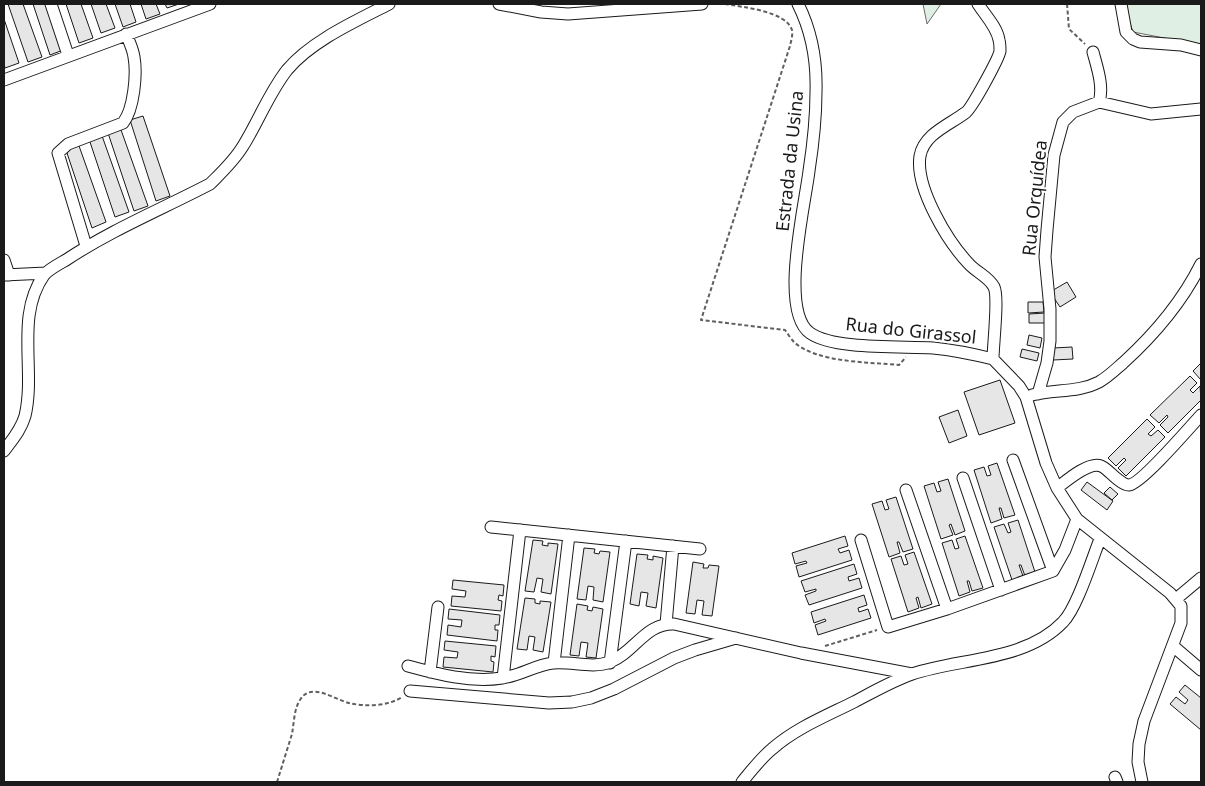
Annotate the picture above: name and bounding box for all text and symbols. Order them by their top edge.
street label: Estrada da Usina [770,89,808,233]
street label: Rua Orquídea [1016,139,1052,257]
street label: Rua do Girassol [844,311,978,349]

